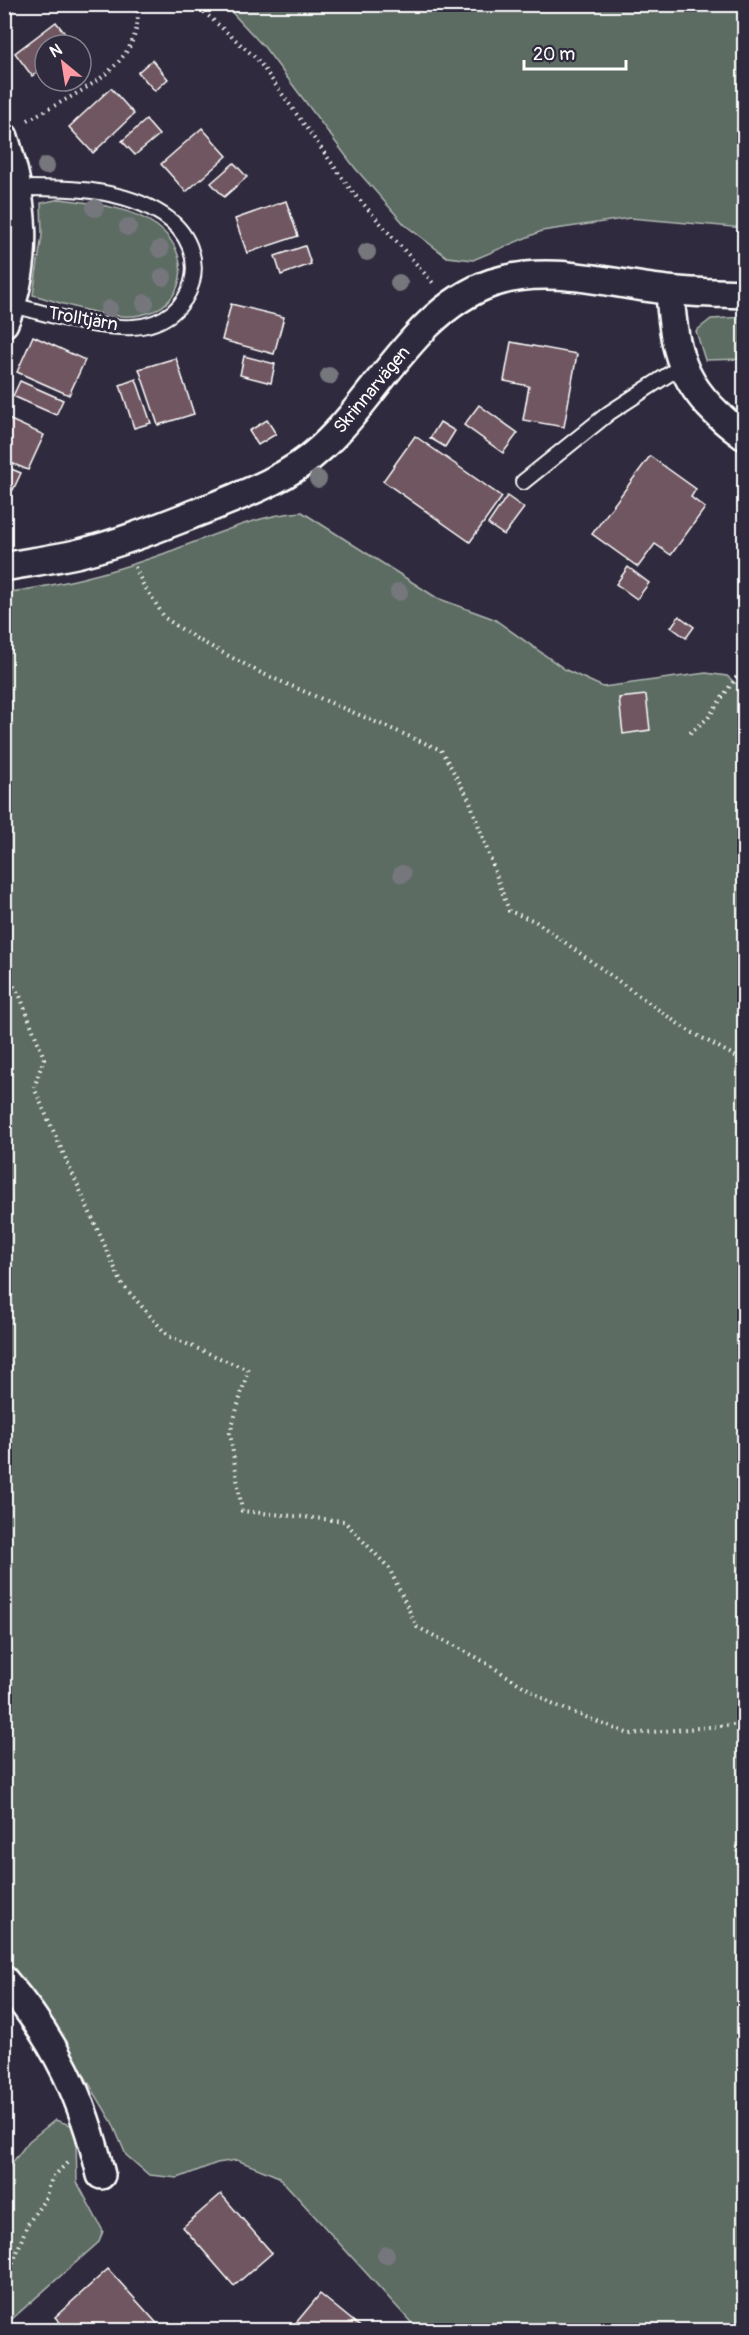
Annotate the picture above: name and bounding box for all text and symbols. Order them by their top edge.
north arrow [33,33,93,93]
scale bar [524,33,626,71]
text: N [46,39,66,62]
text: 20 m [533,43,575,66]
street label: Trolltjärn [46,302,120,336]
street label: Skrinnarvägen [329,342,415,438]

